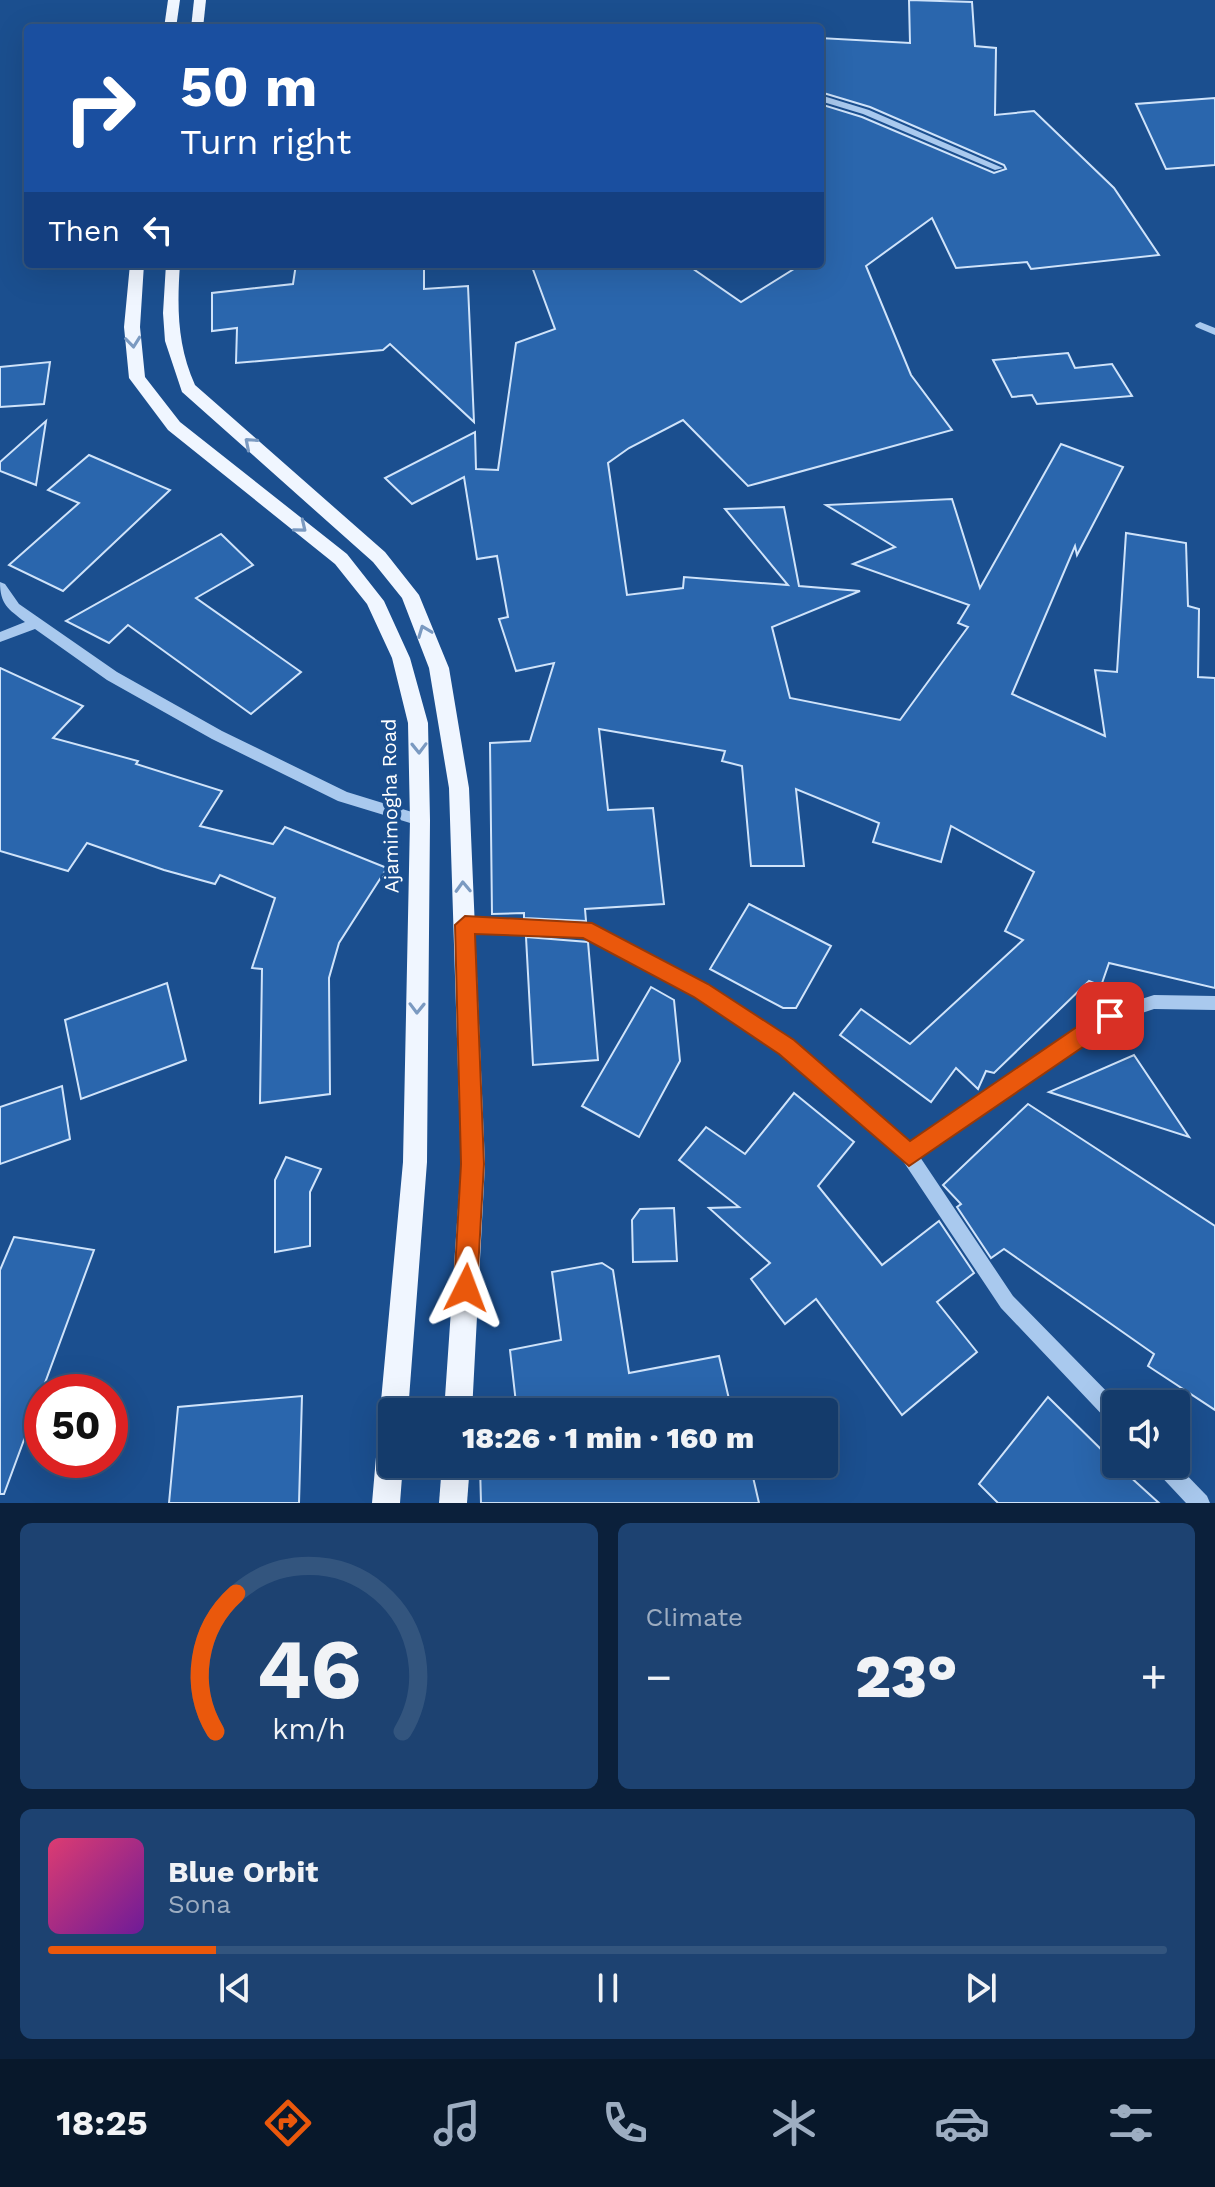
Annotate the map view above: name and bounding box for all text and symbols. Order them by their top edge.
text: 50 m [180,54,317,120]
icon: right [48,56,152,160]
text: Turn right [180,121,351,163]
icon: left [136,208,180,252]
text: Then [48,213,120,248]
one-way arrow [125,336,142,349]
one-way arrow [245,438,260,453]
one-way arrow [292,517,306,532]
one-way arrow [418,625,434,639]
street label: Ajamimogha Road [376,718,404,894]
one-way arrow [410,742,427,755]
one-way arrow [455,880,472,893]
pin [1076,982,1144,1050]
icon: arrive [1088,994,1132,1038]
one-way arrow [408,1002,426,1015]
position arrow [424,1246,508,1330]
speed limit sign: 50 [24,1374,128,1478]
map controls [1102,1390,1190,1478]
button: sound [1102,1390,1190,1478]
text: 18:26 · 1 min · 160 m [462,1420,754,1455]
text: Climate [646,1602,743,1632]
text: 46 [256,1621,361,1718]
text: 23° [855,1641,957,1712]
text: − [646,1651,672,1703]
text: + [1140,1651,1167,1703]
text: km/h [272,1712,346,1746]
text: Blue Orbit [168,1854,318,1889]
text: Sona [168,1889,231,1919]
icon: previous [213,1966,257,2010]
icon: pause [586,1966,630,2010]
icon: next [959,1966,1003,2010]
icon: directions [260,2095,316,2151]
icon: music [429,2095,485,2151]
icon: phone [597,2095,653,2151]
icon: climate [766,2095,822,2151]
icon: car [934,2095,990,2151]
icon: filters [1103,2095,1159,2151]
text: 18:25 [56,2102,148,2144]

